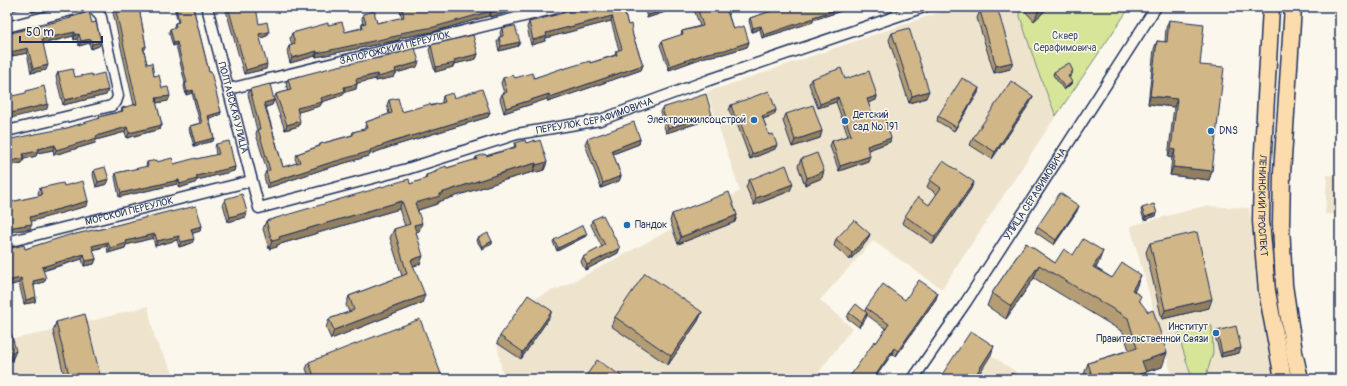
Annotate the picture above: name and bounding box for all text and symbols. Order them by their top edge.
scale bar [20,18,102,44]
text: 50 m [26,25,54,40]
street label: ЗАПОРОЖСКИЙ ПЕРЕУЛОК [338,28,452,67]
park label: Сквер Серафимовича [1033,30,1097,54]
street label: ПОЛТАВСКАЯ УЛИЦА [215,61,251,155]
street label: ПЕРЕУЛОК СЕРАФИМОВИЧА [535,95,655,137]
place label: Детский сад № 191 [852,109,898,133]
place label: Электронжилсоцстрой [647,114,746,126]
marker: Электронжилсоцстрой [749,115,759,125]
marker: Детский сад № 191 [840,116,850,126]
place label: DNS [1219,125,1238,137]
marker: DNS [1206,126,1216,136]
street label: УЛИЦА СЕРАФИМОВИЧА [1002,145,1070,242]
street label: ЛЕНИНСКИЙ ПРОСПЕКТ [1255,153,1270,258]
street label: МОРСКОЙ ПЕРЕУЛОК [84,195,175,228]
place label: Пандок [635,219,667,231]
marker: Пандок [622,220,632,230]
place label: Институт Правительственной Связи [1096,321,1209,345]
marker: Институт Правительственной Связи [1211,328,1221,338]

